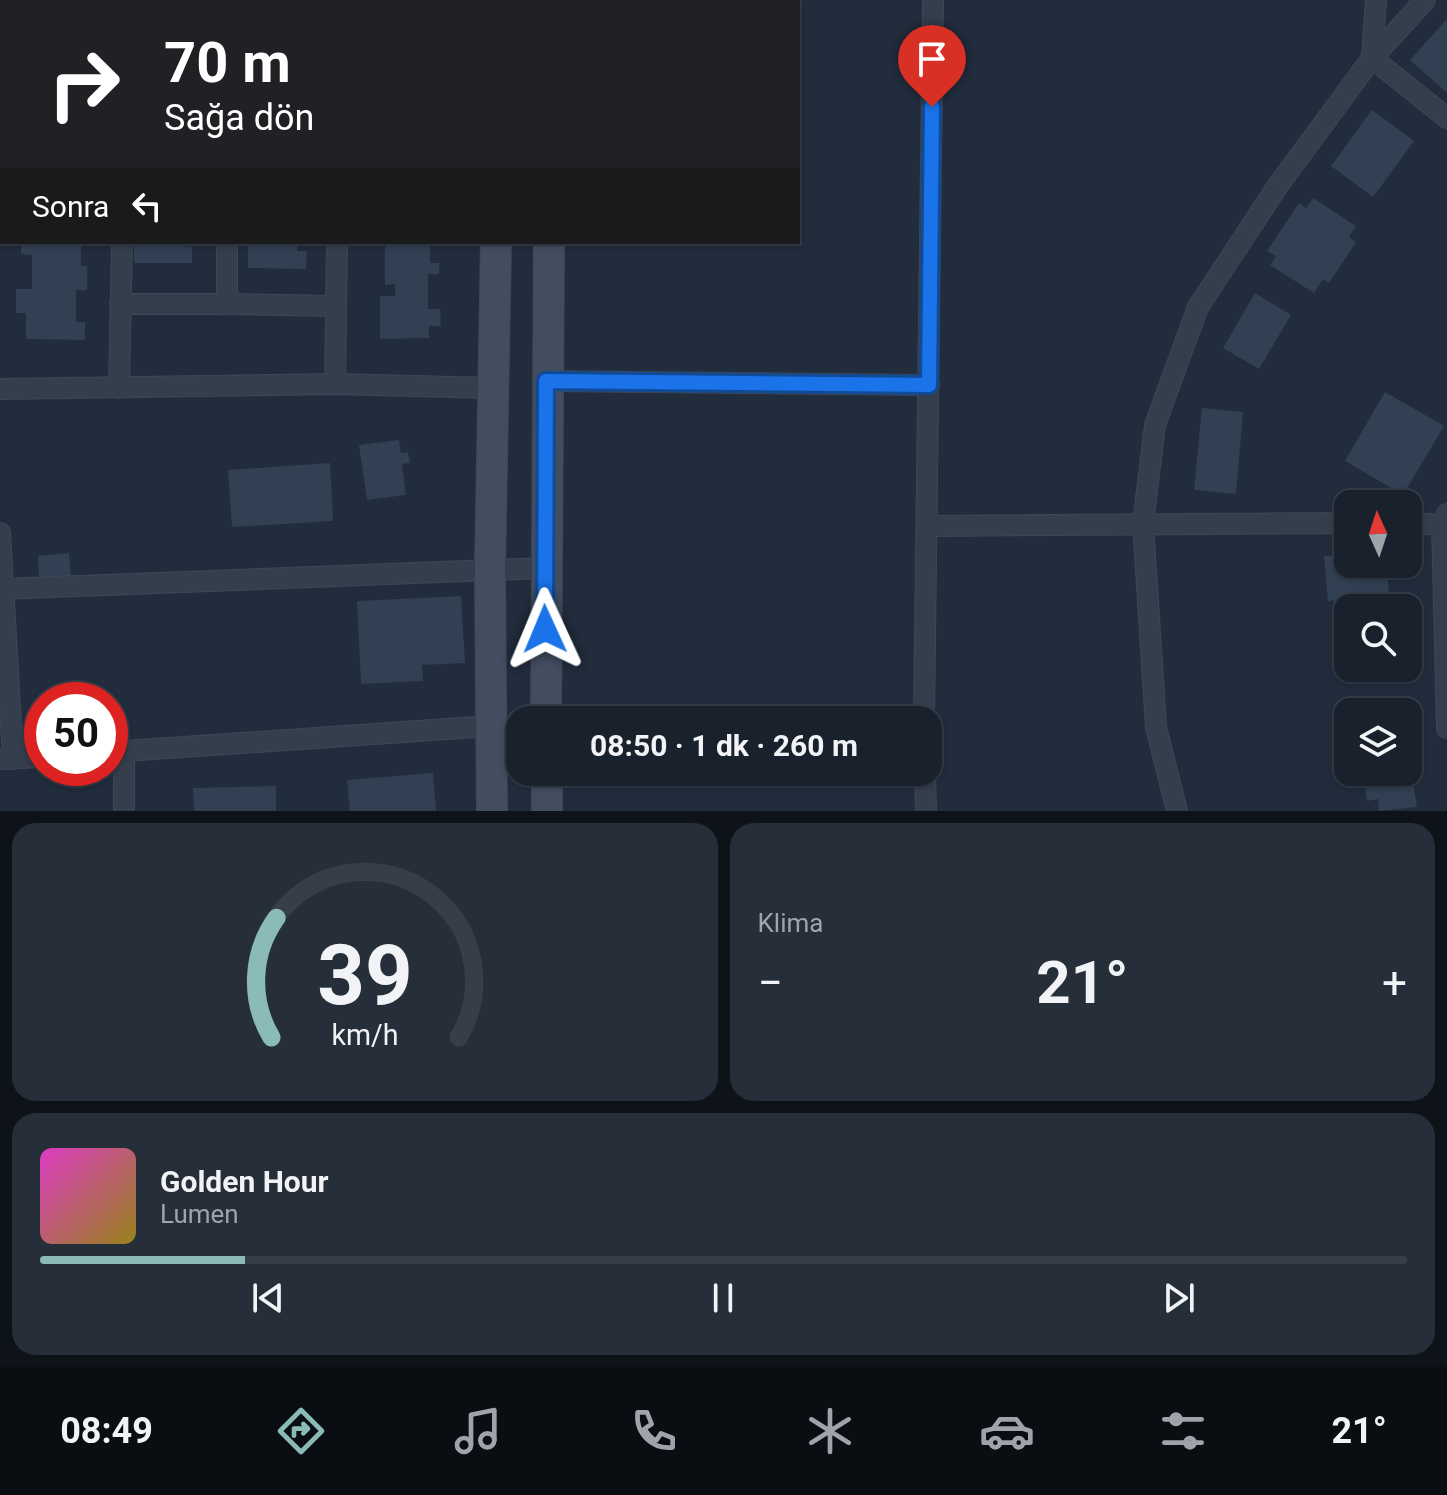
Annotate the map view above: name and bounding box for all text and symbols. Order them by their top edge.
pin [898,25,966,107]
text: 70 m [164,30,291,96]
icon: right [32,32,136,136]
icon: arrive [910,37,954,81]
text: Sağa dön [164,97,314,139]
icon: left [125,184,169,228]
text: Sonra [32,189,109,224]
north arrow [1334,490,1422,578]
map controls [1334,490,1422,786]
position arrow [503,587,587,671]
button: search [1334,594,1422,682]
speed limit sign: 50 [24,682,128,786]
button: layers [1334,698,1422,786]
text: 08:50 · 1 dk · 260 m [590,728,858,763]
text: Klima [758,908,823,938]
text: 39 [317,927,412,1024]
text: 21° [1036,947,1128,1018]
text: − [758,957,783,1009]
text: + [1382,957,1407,1009]
text: km/h [331,1018,398,1052]
text: Golden Hour [160,1164,329,1199]
text: Lumen [160,1199,239,1229]
icon: previous [246,1276,290,1320]
icon: pause [701,1276,745,1320]
icon: next [1157,1276,1201,1320]
icon: directions [273,1403,329,1459]
icon: music [450,1403,506,1459]
icon: phone [626,1403,682,1459]
icon: climate [802,1403,858,1459]
icon: car [979,1403,1035,1459]
icon: filters [1155,1403,1211,1459]
text: 08:49 [60,1410,153,1452]
text: 21° [1331,1410,1387,1452]

